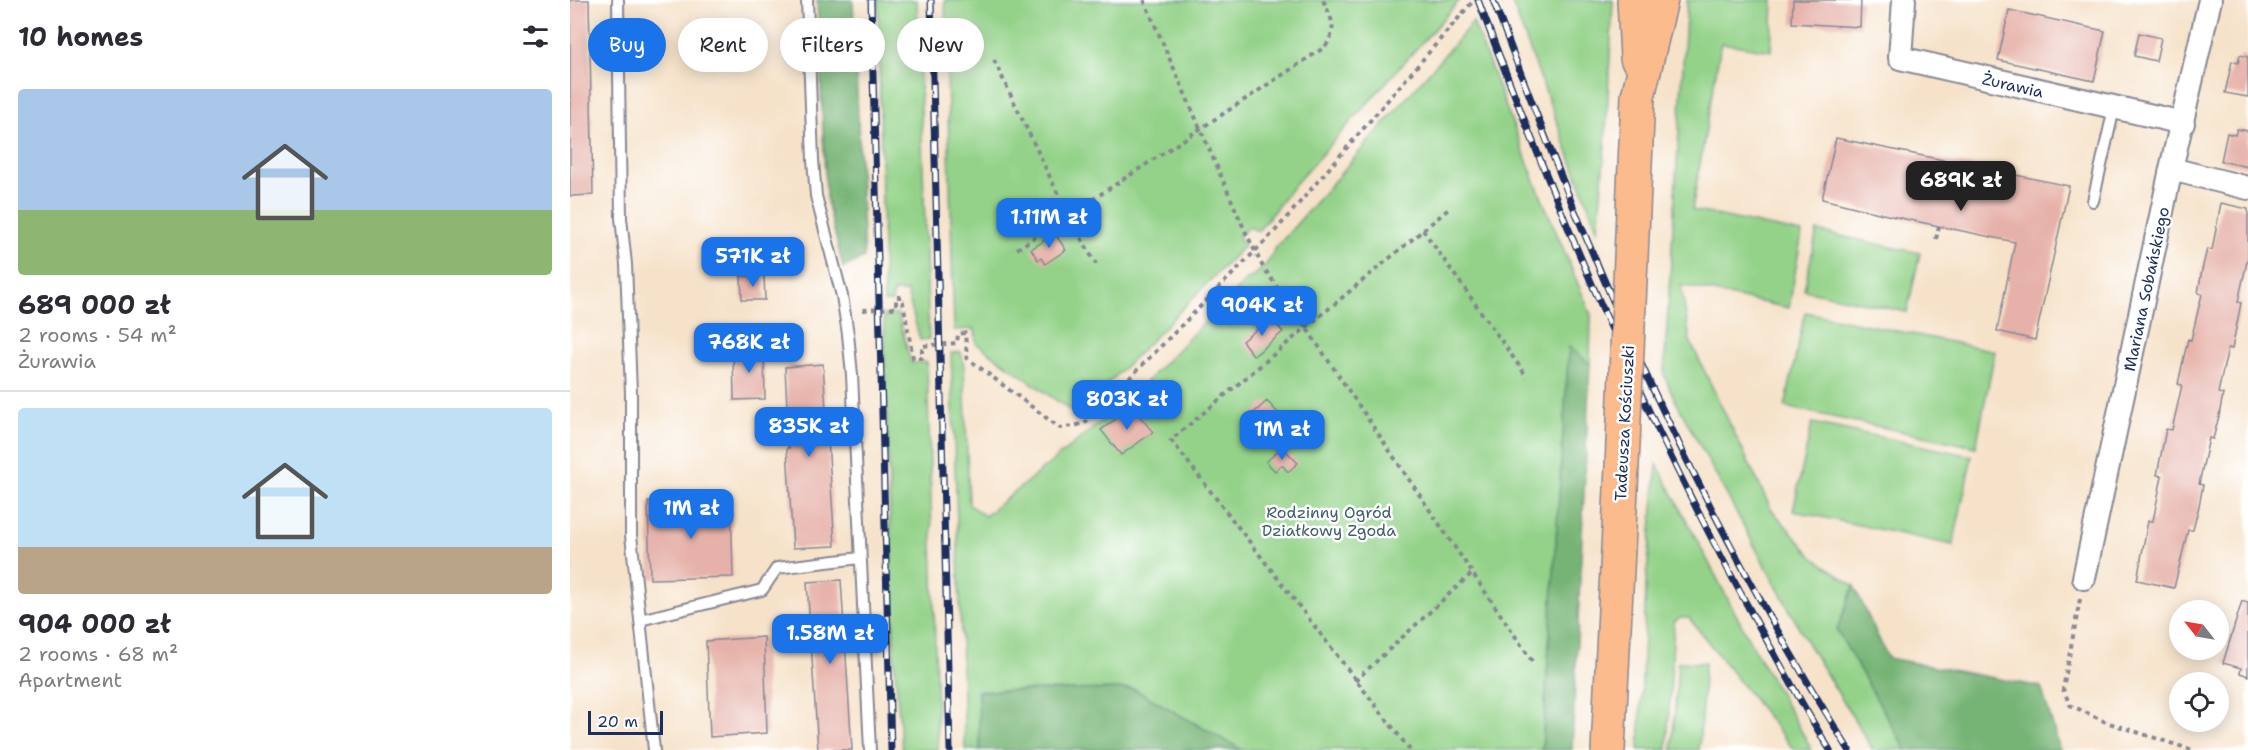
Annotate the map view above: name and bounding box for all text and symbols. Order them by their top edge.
chip: Buy [588,18,666,72]
chip: Rent [678,18,768,72]
chip: Filters [780,18,885,72]
chip: New [897,18,984,72]
text: 10 homes [18,19,143,54]
icon: filters [519,20,552,53]
street label: Żurawia [1980,68,2046,103]
icon: home [231,128,339,236]
pin: 689K zł [1906,161,2016,212]
text: 689K zł [1920,167,2002,193]
pin: 1.11M zł [987,198,1111,249]
text: 1.11M zł [1010,204,1088,230]
street label: Mariana Sobańskiego [2119,205,2174,373]
pin: 571K zł [698,237,808,288]
text: 571K zł [715,243,791,269]
pin: 904K zł [1207,286,1317,337]
text: 689 000 zł [18,287,171,322]
text: 904K zł [1221,292,1303,318]
text: 2 rooms · 54 m² [18,322,177,348]
pin: 768K zł [694,323,804,374]
text: 768K zł [708,329,790,355]
street label: Tadeusza Kościuszki [1610,345,1639,501]
text: Żurawia [18,348,96,374]
pin: 803K zł [1072,380,1182,431]
text: 803K zł [1086,386,1168,412]
pin: 835K zł [754,407,864,458]
pin: 1M zł [1240,410,1324,461]
text: 835K zł [769,413,849,439]
text: 1M zł [1254,416,1310,442]
icon: home [231,447,339,555]
pin: 1M zł [649,489,733,540]
text: 1M zł [663,495,719,521]
park label: Rodzinny Ogród Działkowy Zgoda [1262,502,1396,541]
north arrow [2169,600,2229,660]
map controls [2169,600,2229,732]
text: 904 000 zł [18,606,171,641]
pin: 1.58M zł [768,614,892,665]
text: 1.58M zł [786,620,874,646]
text: 2 rooms · 68 m² [18,641,178,667]
text: Apartment [18,667,122,693]
button: locate [2169,672,2229,732]
scale bar [588,708,663,736]
text: 20 m [597,711,638,732]

